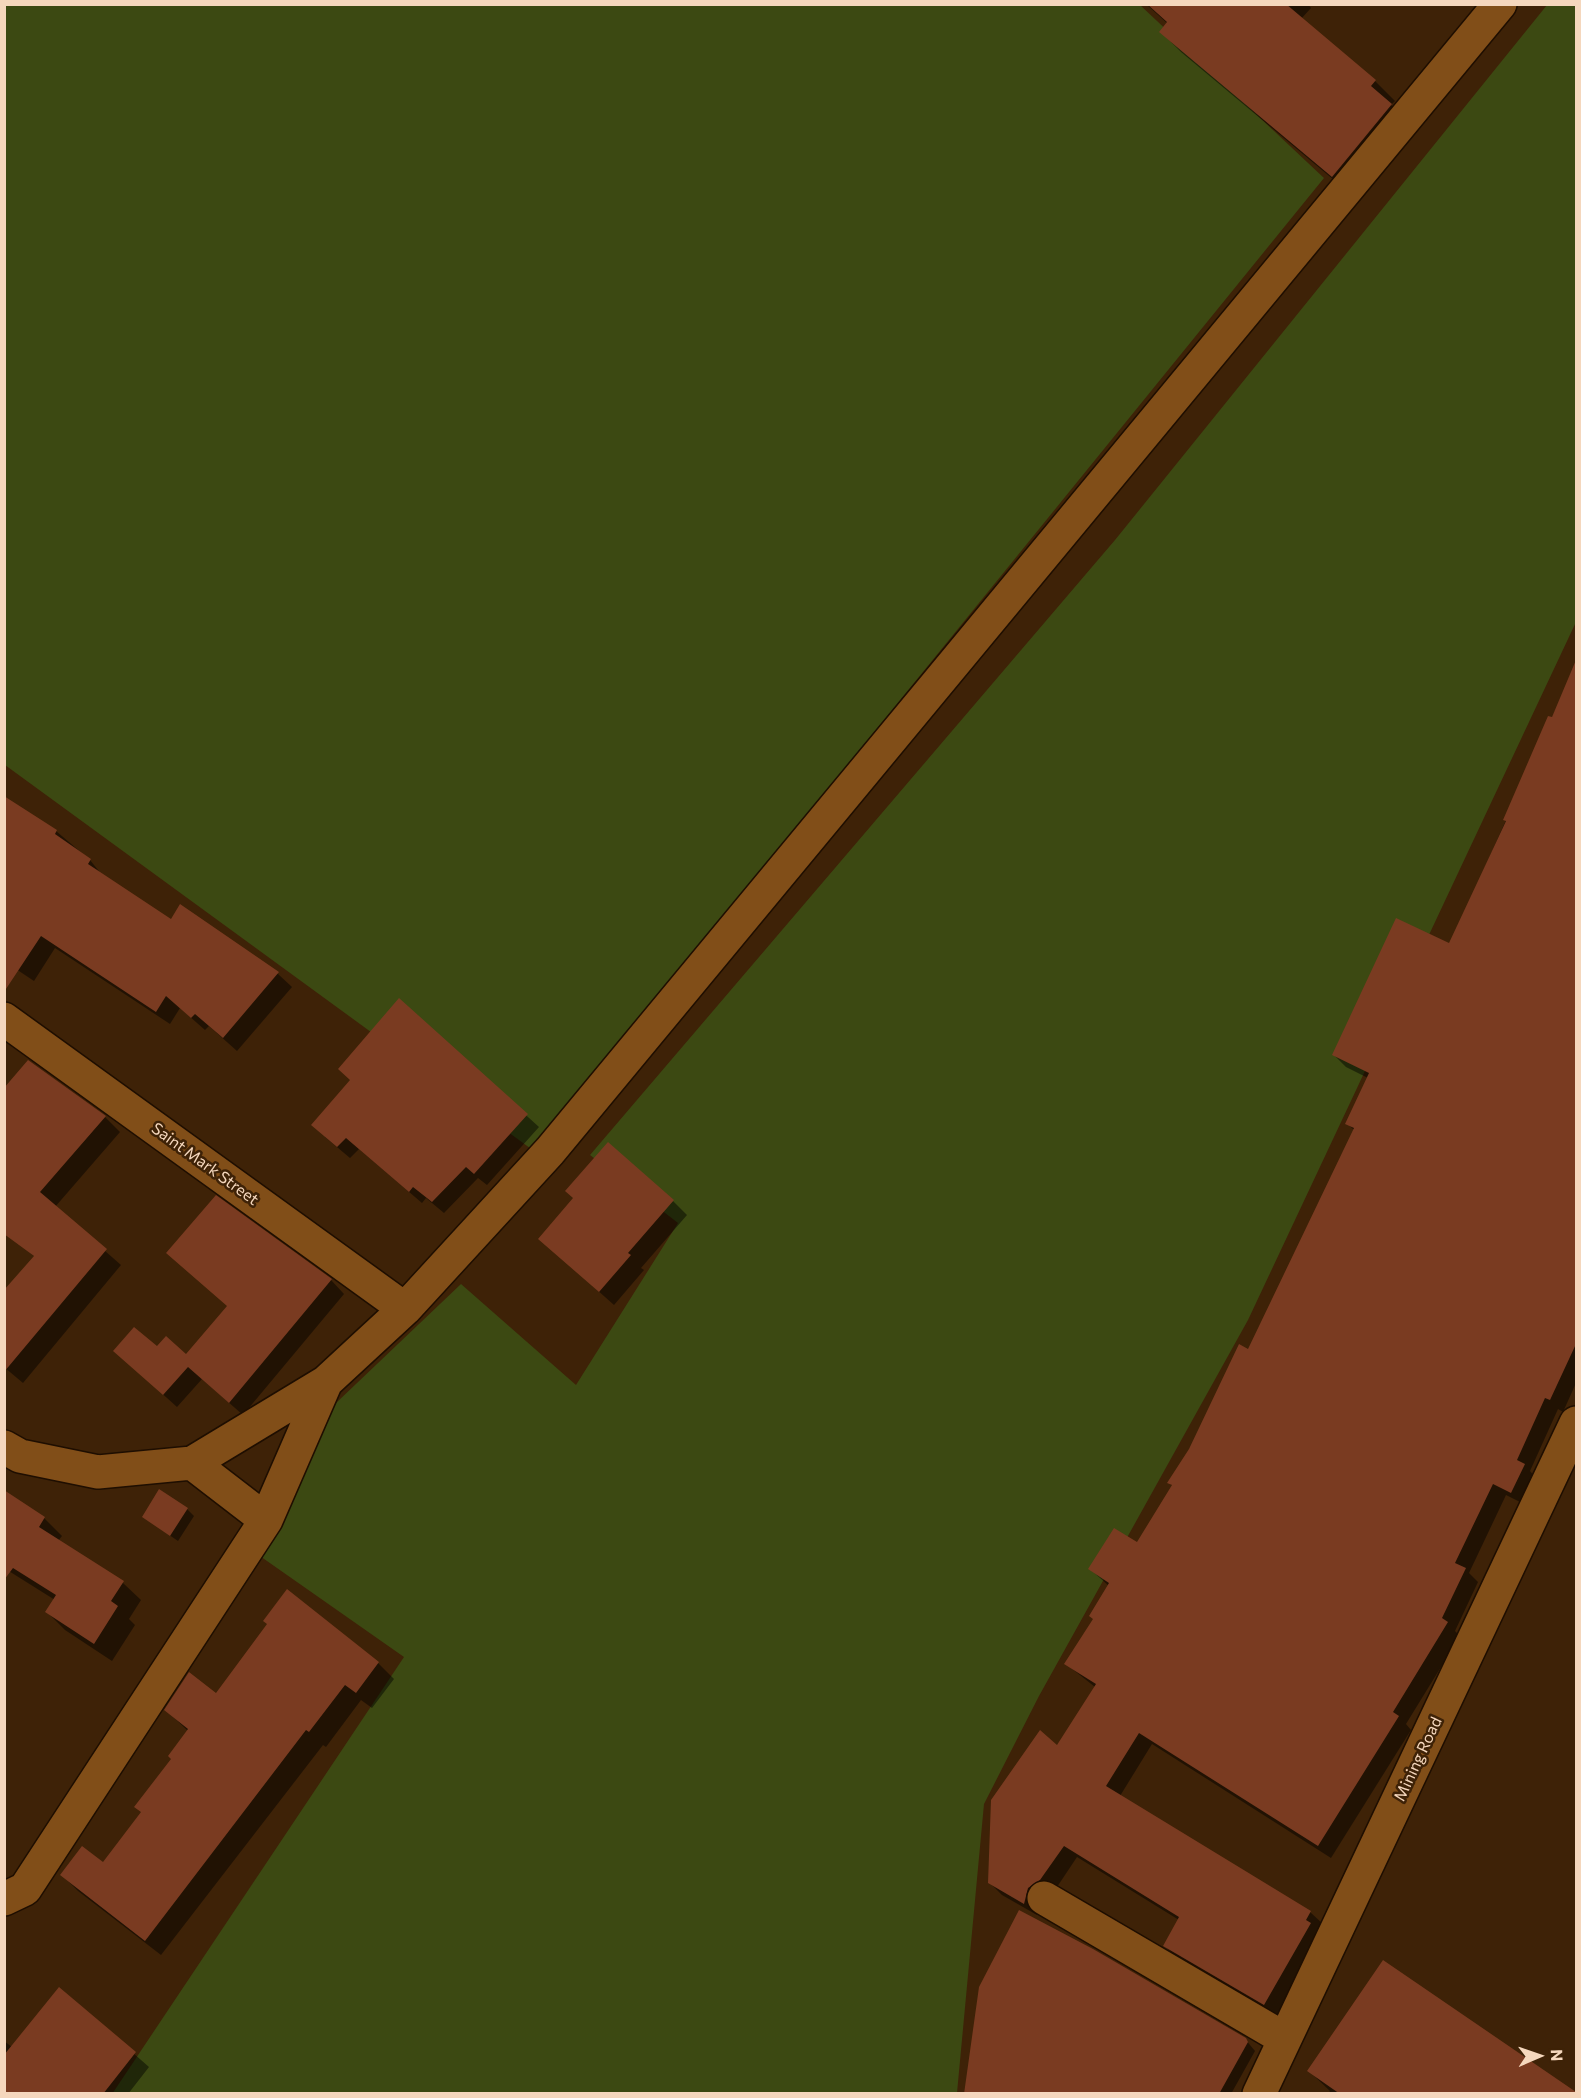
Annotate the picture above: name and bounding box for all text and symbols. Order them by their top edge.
street label: Saint Mark Street [148,1119,262,1209]
street label: Mining Road [1390,1714,1446,1804]
north arrow [1509,2026,1569,2086]
text: N [1548,2049,1567,2062]

